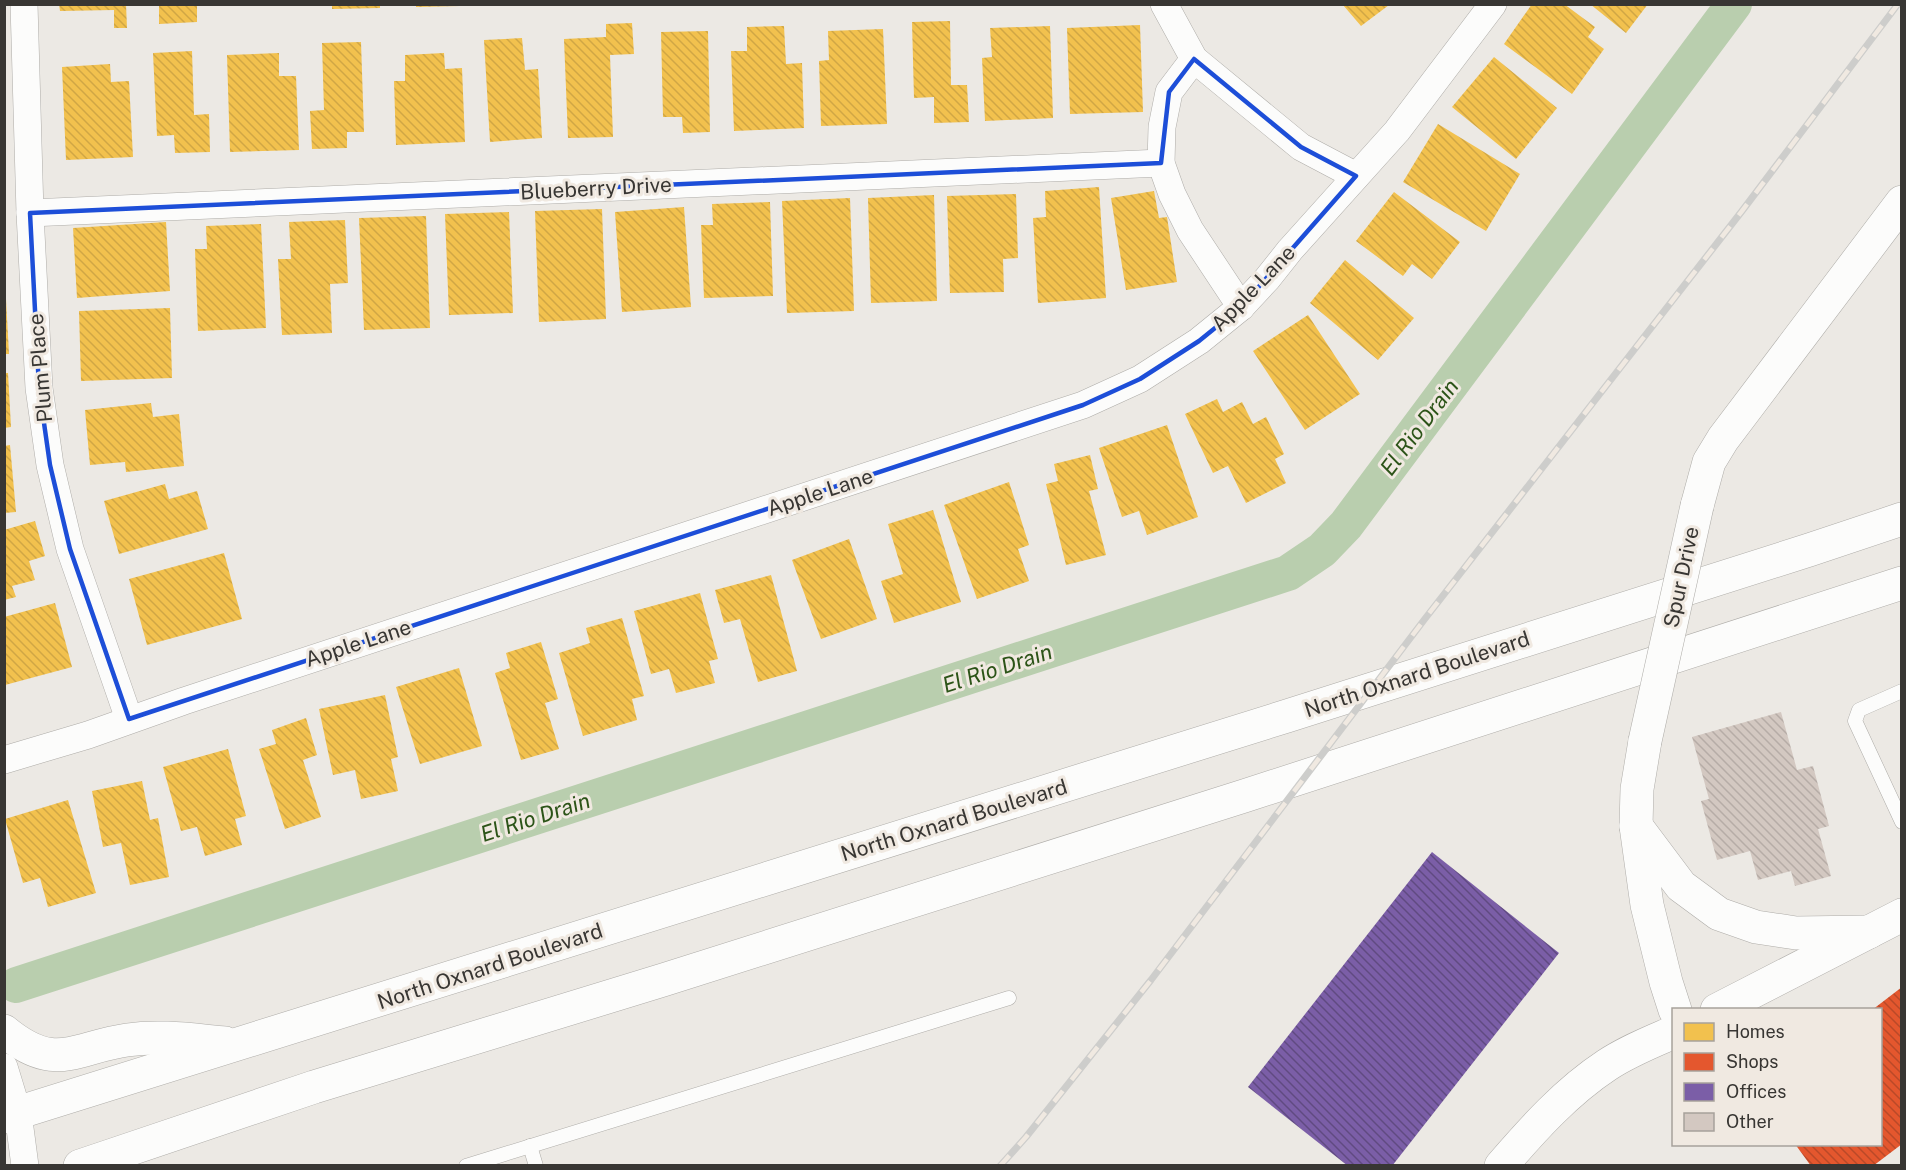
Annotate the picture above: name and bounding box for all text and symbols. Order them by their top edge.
street label: Blueberry Drive [520,172,672,204]
street label: Apple Lane [1206,240,1300,336]
street label: Plum Place [23,312,57,424]
water label: El Rio Drain [1374,374,1464,480]
street label: Apple Lane [764,463,876,521]
street label: Spur Drive [1658,524,1704,630]
street label: Apple Lane [302,614,414,672]
street label: North Oxnard Boulevard [1301,626,1533,722]
water label: El Rio Drain [939,638,1055,698]
street label: North Oxnard Boulevard [838,774,1070,866]
water label: El Rio Drain [477,787,593,847]
street label: North Oxnard Boulevard [374,918,606,1014]
legend [1672,1008,1882,1146]
text: Homes [1726,1021,1785,1042]
text: Shops [1726,1051,1778,1072]
text: Offices [1726,1081,1786,1102]
text: Other [1726,1111,1774,1132]

